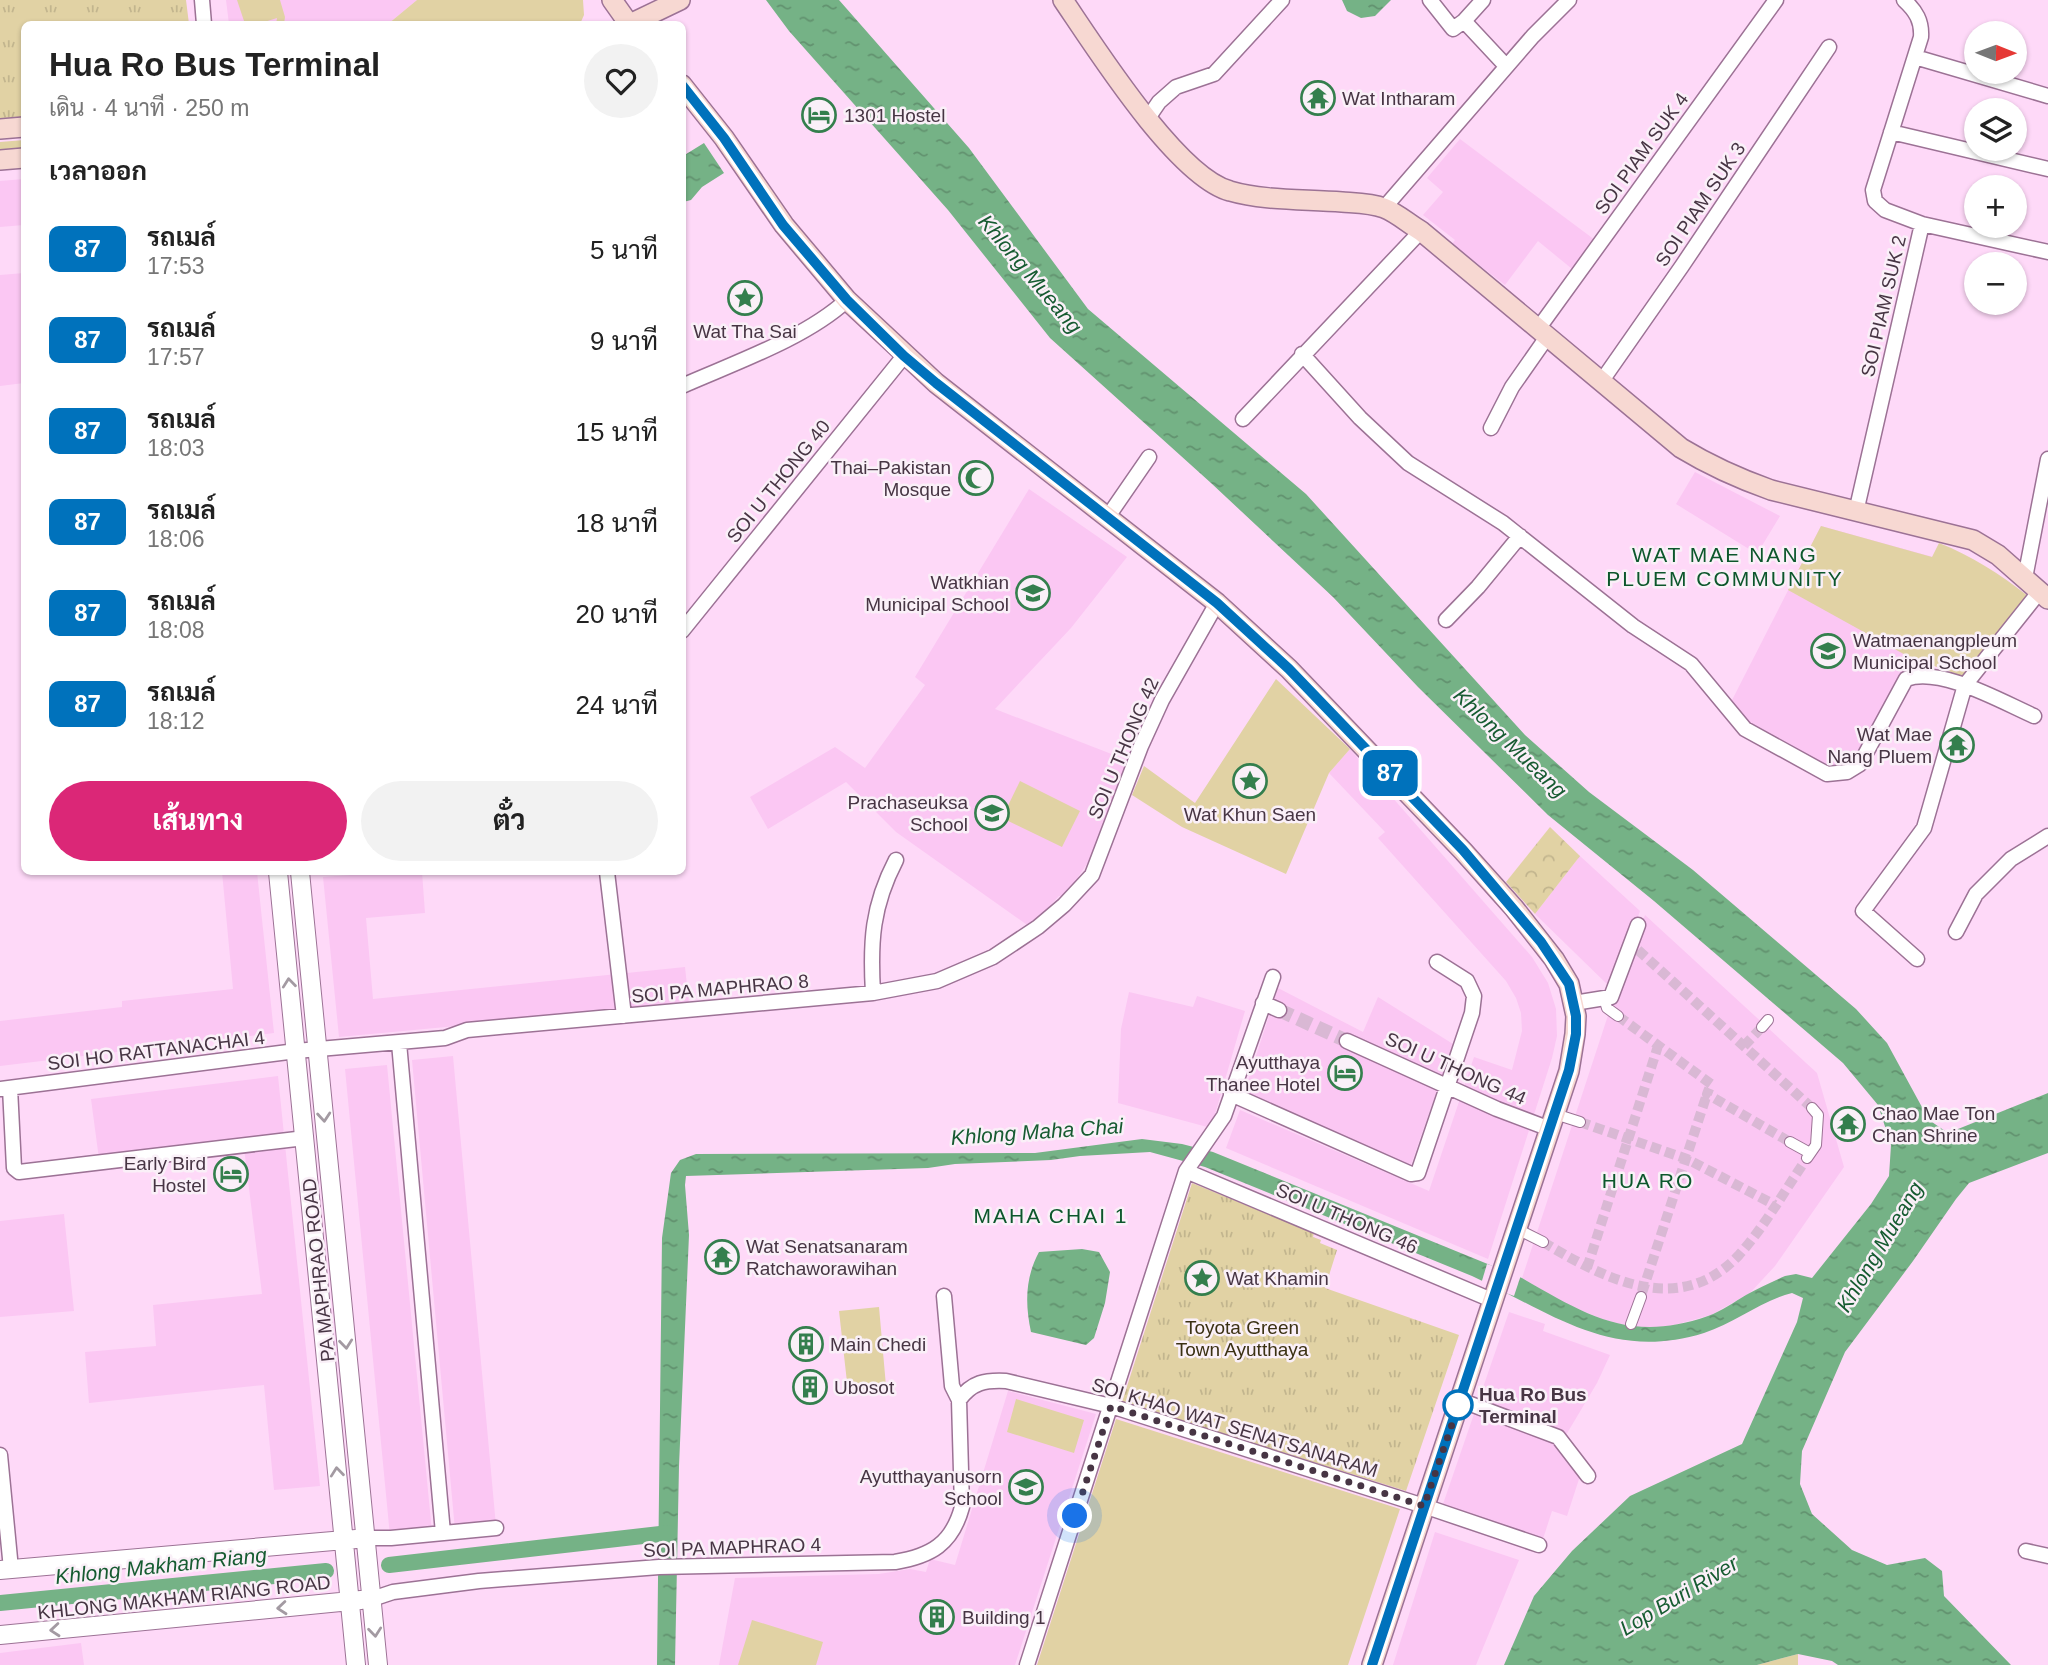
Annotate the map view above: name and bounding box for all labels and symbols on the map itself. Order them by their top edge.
north arrow [1964,21,2026,84]
temple icon: Wat Intharam [1299,79,1337,117]
place label: Wat Intharam [1342,88,1455,109]
street label: SOI PIAM SUK 4 [1590,88,1693,218]
hotel icon: 1301 Hostel [800,96,838,134]
place label: 1301 Hostel [844,105,945,126]
street label: SOI PIAM SUK 3 [1651,138,1750,270]
water label: Khlong Mueang [974,210,1087,338]
street label: SOI PIAM SUK 2 [1857,233,1910,379]
place icon: Wat Tha Sai [726,279,764,317]
place label: Wat Tha Sai [693,321,797,342]
street label: SOI U THONG 40 [722,416,834,547]
place label: Thai–Pakistan Mosque [831,457,951,500]
mosque icon: Thai–Pakistan Mosque [957,459,995,497]
district label: WAT MAE NANG PLUEM COMMUNITY [1606,543,1844,590]
place label: Watkhian Municipal School [865,572,1009,615]
school or university icon: Watkhian Municipal School [1014,574,1052,612]
place label: Watmaenangpleum Municipal School [1853,630,2017,673]
school or university icon: Watmaenangpleum Municipal School [1809,632,1847,670]
street label: SOI U THONG 42 [1084,674,1163,822]
water label: Khlong Mueang [1449,683,1571,802]
place label: Wat Mae Nang Pluem [1827,724,1932,767]
temple icon: Wat Mae Nang Pluem [1938,726,1976,764]
line badge: 87 [1358,750,1422,796]
place icon: Wat Khun Saen [1231,762,1269,800]
place label: Prachaseuksa School [848,792,968,835]
school or university icon: Prachaseuksa School [973,794,1011,832]
place label: Wat Khun Saen [1184,804,1316,825]
street label: SOI PA MAPHRAO 8 [630,970,810,1007]
one-way arrow [282,977,297,988]
street label: SOI HO RATTANACHAI 4 [46,1027,266,1074]
street label: SOI U THONG 44 [1382,1028,1530,1109]
place label: Ayutthaya Thanee Hotel [1206,1052,1320,1095]
hotel icon: Ayutthaya Thanee Hotel [1326,1054,1364,1092]
place label: Chao Mae Ton Chan Shrine [1872,1103,1995,1146]
temple icon: Chao Mae Ton Chan Shrine [1829,1105,1867,1143]
one-way arrow [317,1112,332,1123]
water label: Khlong Maha Chai [950,1114,1125,1149]
place label: Early Bird Hostel [124,1153,206,1196]
hotel icon: Early Bird Hostel [212,1155,250,1193]
district label: HUA RO [1602,1169,1694,1192]
street label: PA MAPHRAO ROAD [298,1177,339,1363]
water label: Khlong Mueang [1832,1177,1927,1316]
street label: SOI U THONG 46 [1273,1179,1421,1258]
district label: MAHA CHAI 1 [973,1204,1129,1227]
place label: Wat Senatsanaram Ratchaworawihan [746,1236,908,1279]
temple icon: Wat Senatsanaram Ratchaworawihan [703,1238,741,1276]
place icon: Wat Khamin [1183,1259,1221,1297]
place label: Wat Khamin [1226,1268,1329,1289]
park label: Toyota Green Town Ayutthaya [1176,1317,1309,1360]
building icon: Main Chedi [787,1325,825,1363]
place label: Main Chedi [830,1334,926,1355]
one-way arrow [338,1339,353,1350]
building icon: Ubosot [791,1368,829,1406]
street label: SOI KHAO WAT SENATSANARAM [1089,1374,1380,1481]
place label: Ubosot [834,1377,895,1398]
place label: Hua Ro Bus Terminal [1479,1384,1587,1427]
marker: Hua Ro Bus Terminal [1443,1390,1473,1420]
one-way arrow [330,1466,345,1478]
place label: Ayutthayanusorn School [860,1466,1002,1509]
school or university icon: Ayutthayanusorn School [1007,1468,1045,1506]
your location [1057,1498,1092,1533]
street label: SOI PA MAPHRAO 4 [643,1534,822,1561]
water label: Khlong Makham Riang [54,1543,268,1588]
water label: Lop Buri River [1616,1551,1743,1640]
street label: KHLONG MAKHAM RIANG ROAD [36,1572,332,1623]
building icon: Building 1 [918,1598,956,1636]
one-way arrow [276,1600,287,1615]
place label: Building 1 [962,1607,1045,1628]
one-way arrow [50,1622,61,1637]
one-way arrow [367,1627,382,1638]

